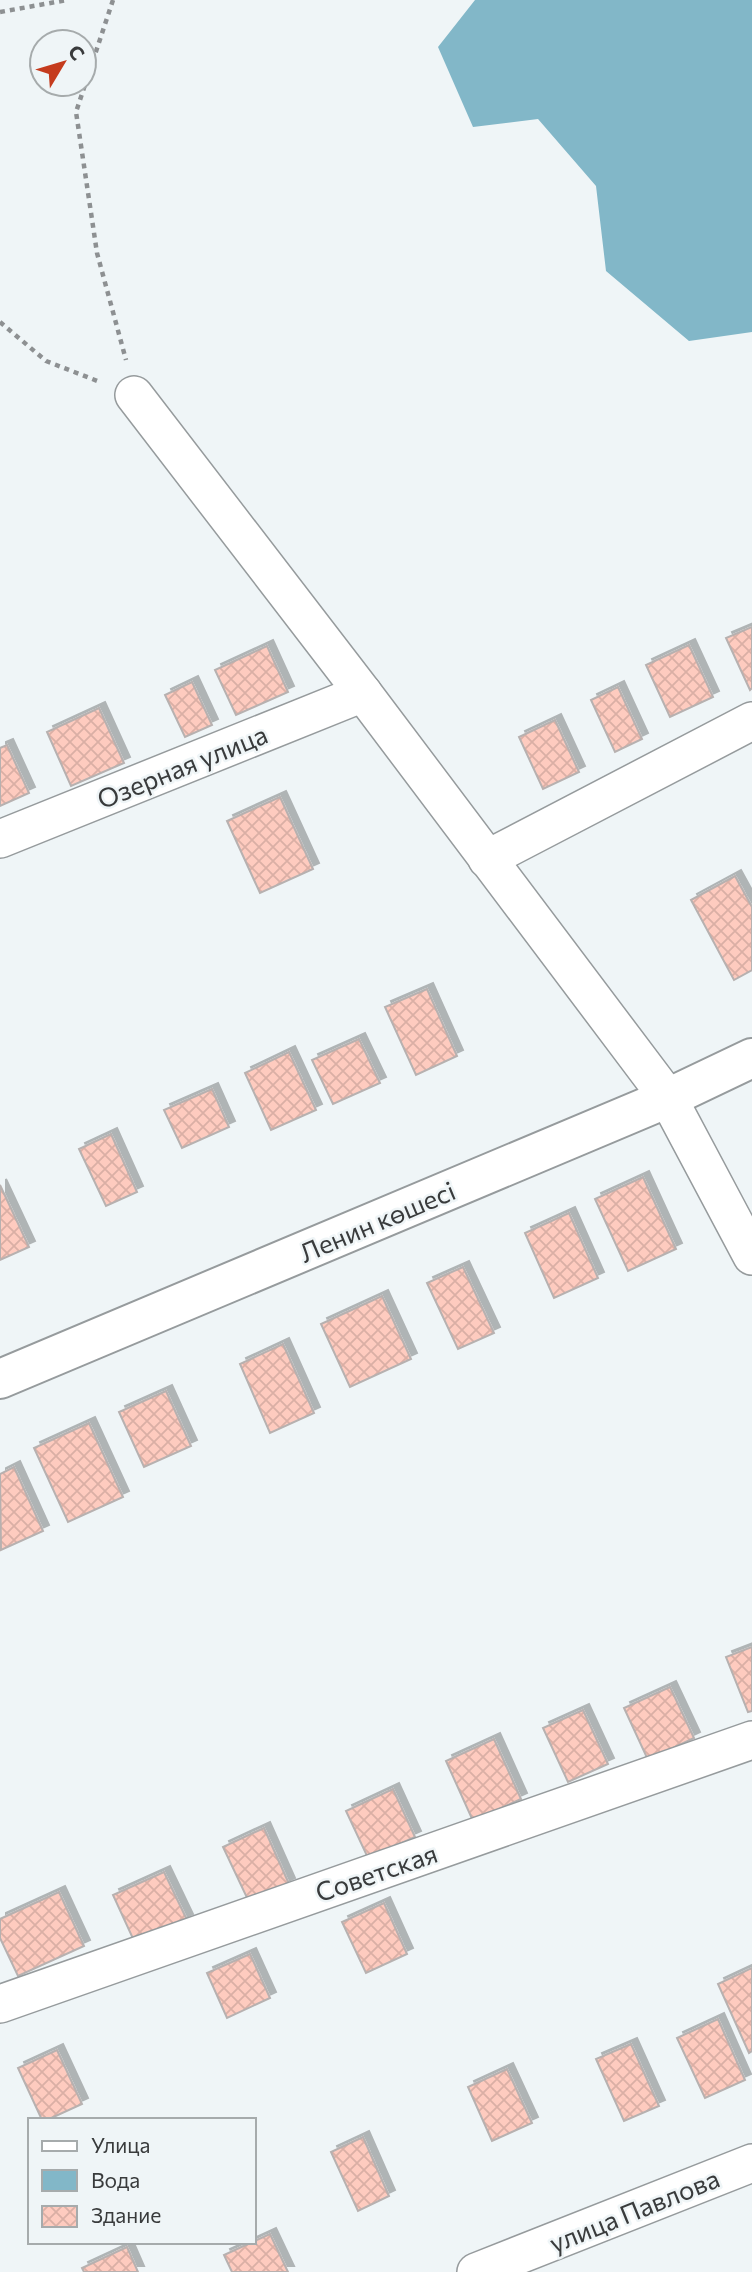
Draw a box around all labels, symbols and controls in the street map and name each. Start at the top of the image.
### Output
north arrow [28,28,98,98]
text: С [64,40,90,64]
street label: Озерная улица [92,718,272,814]
street label: Ленин көшесі [294,1174,460,1268]
street label: Советская [311,1837,441,1907]
legend [28,2118,256,2244]
text: Улица [91,2132,150,2157]
street label: улица Павлова [544,2162,724,2258]
text: Вода [91,2167,140,2192]
text: Здание [91,2202,161,2227]

